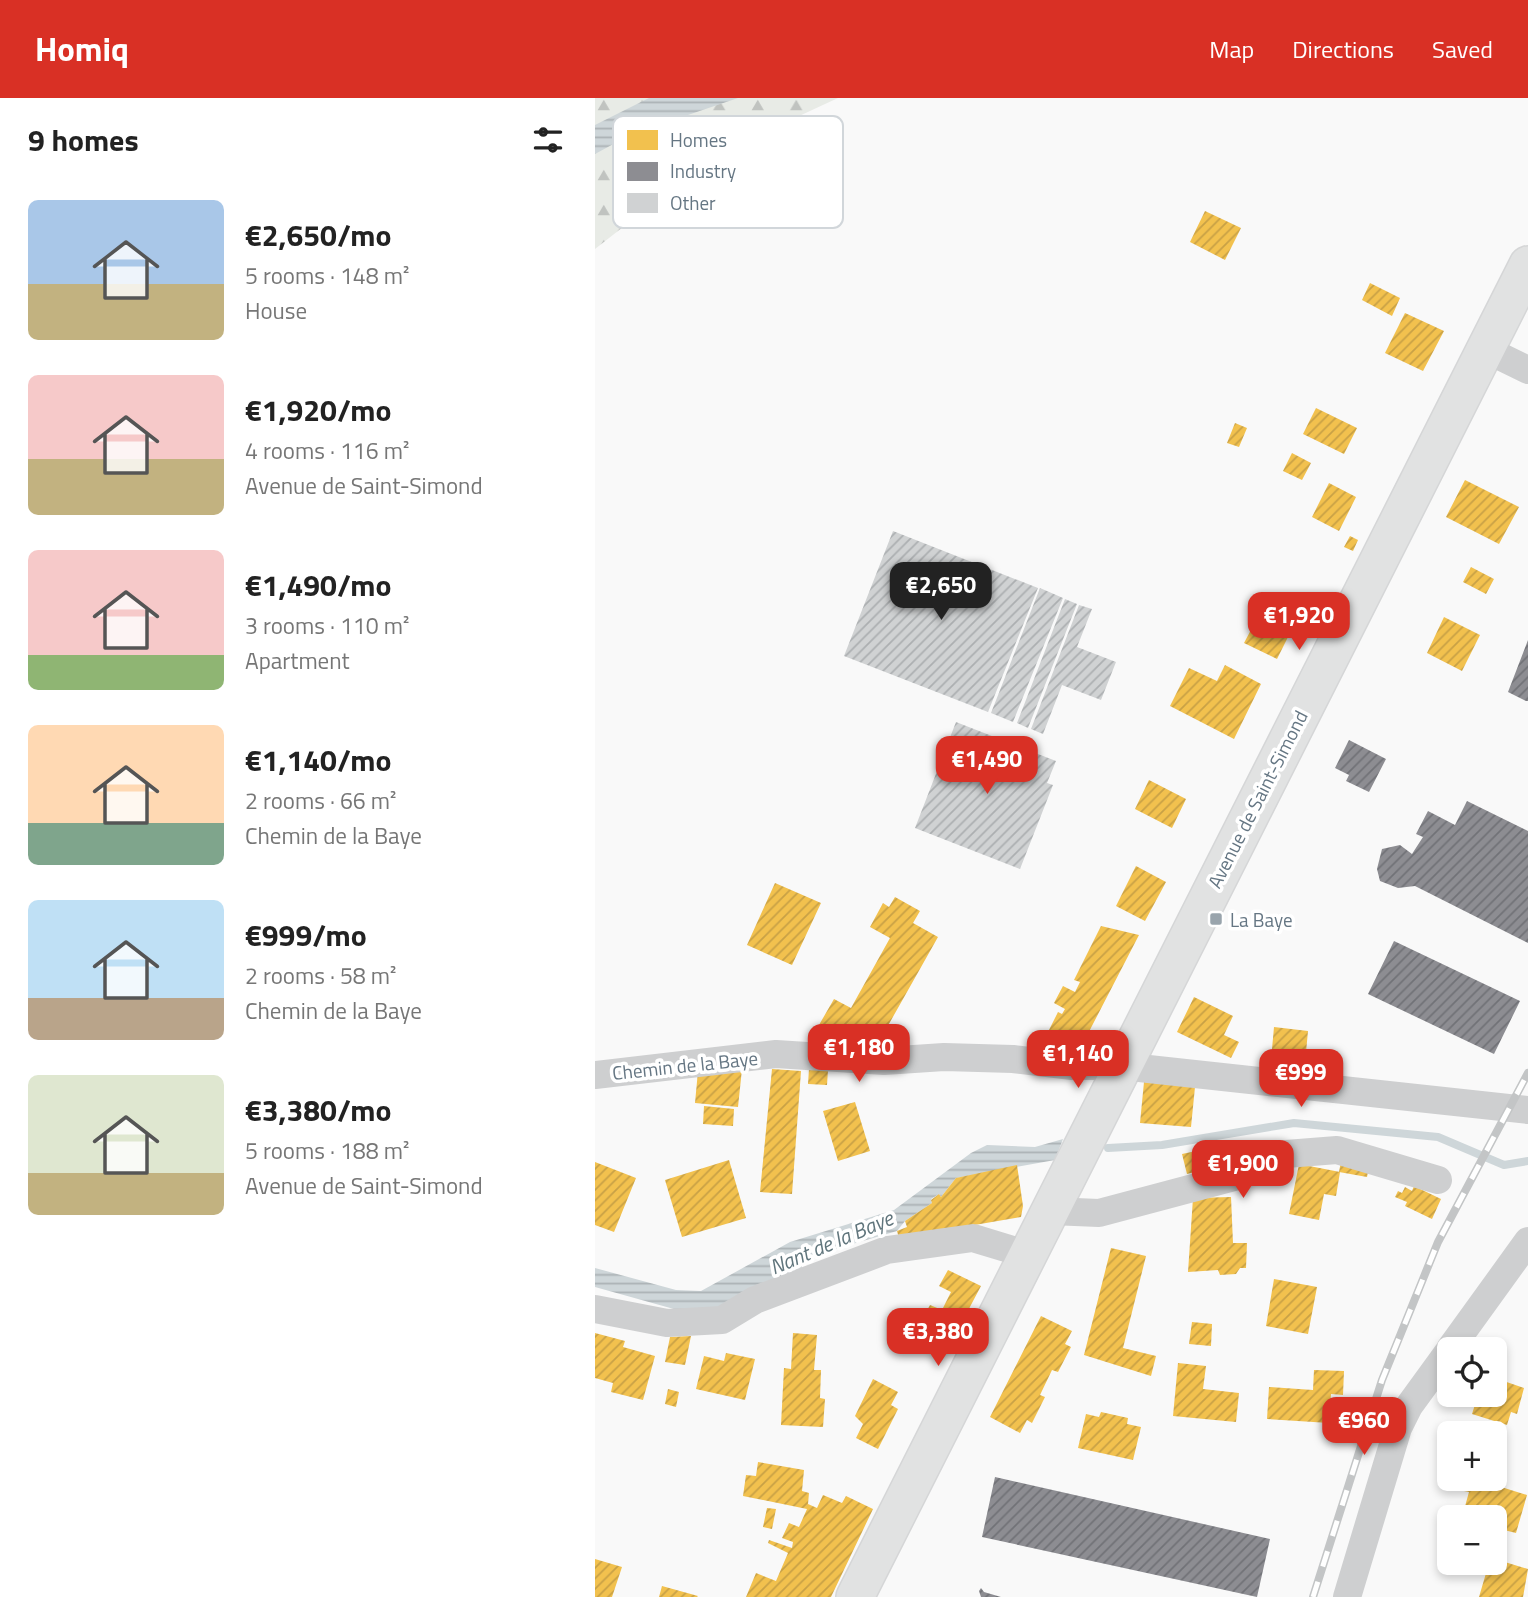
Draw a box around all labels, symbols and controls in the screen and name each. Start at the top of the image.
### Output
text: Homiq [35,24,129,74]
text: Map [1209,31,1254,67]
text: Directions [1292,31,1394,67]
text: Saved [1432,31,1493,67]
legend [613,116,843,228]
text: 9 homes [28,117,139,163]
icon: filters [529,121,567,159]
text: Homes [670,125,727,154]
text: Industry [670,156,736,185]
text: Other [670,188,716,217]
text: €2,650/mo [245,212,391,258]
icon: home [84,228,168,312]
text: 5 rooms · 148 m² [245,258,409,293]
text: House [245,293,307,328]
text: €1,920/mo [245,387,391,433]
icon: home [84,403,168,487]
text: 4 rooms · 116 m² [245,433,409,468]
text: Avenue de Saint-Simond [245,468,483,503]
text: €1,490/mo [245,562,391,608]
pin: €2,650 [884,562,998,622]
text: €2,650 [906,567,976,602]
icon: home [84,578,168,662]
pin: €1,920 [1242,592,1356,652]
text: €1,920 [1264,597,1334,632]
text: 3 rooms · 110 m² [245,608,409,643]
text: Apartment [245,643,350,678]
street label: Avenue de Saint-Simond [1200,705,1314,893]
pin: €1,490 [930,736,1044,796]
text: €1,140/mo [245,737,391,783]
text: €1,490 [952,741,1022,776]
icon: home [84,753,168,837]
text: 2 rooms · 66 m² [245,783,396,818]
text: Chemin de la Baye [245,818,422,853]
place label: La Baye [1230,905,1293,934]
marker: La Baye [1208,911,1224,927]
text: €999/mo [245,912,367,958]
icon: home [84,928,168,1012]
text: 2 rooms · 58 m² [245,958,396,993]
text: Chemin de la Baye [245,993,422,1028]
pin: €1,180 [802,1024,916,1084]
text: €1,180 [824,1029,894,1064]
pin: €1,140 [1021,1030,1135,1090]
text: €1,140 [1043,1035,1113,1070]
street label: Chemin de la Baye [611,1043,759,1087]
pin: €999 [1260,1049,1342,1109]
text: €999 [1275,1054,1327,1089]
text: €3,380/mo [245,1087,391,1133]
icon: home [84,1103,168,1187]
text: 5 rooms · 188 m² [245,1133,409,1168]
pin: €1,900 [1186,1140,1300,1200]
text: €1,900 [1208,1145,1278,1180]
text: Avenue de Saint-Simond [245,1168,483,1203]
water label: Nant de la Baye [764,1201,899,1282]
pin: €3,380 [881,1308,995,1368]
text: €3,380 [903,1313,973,1348]
map controls [1437,1337,1507,1575]
button: locate [1437,1337,1507,1407]
pin: €960 [1323,1398,1405,1457]
text: €960 [1338,1402,1390,1437]
button: + [1437,1421,1507,1491]
button: − [1437,1505,1507,1575]

